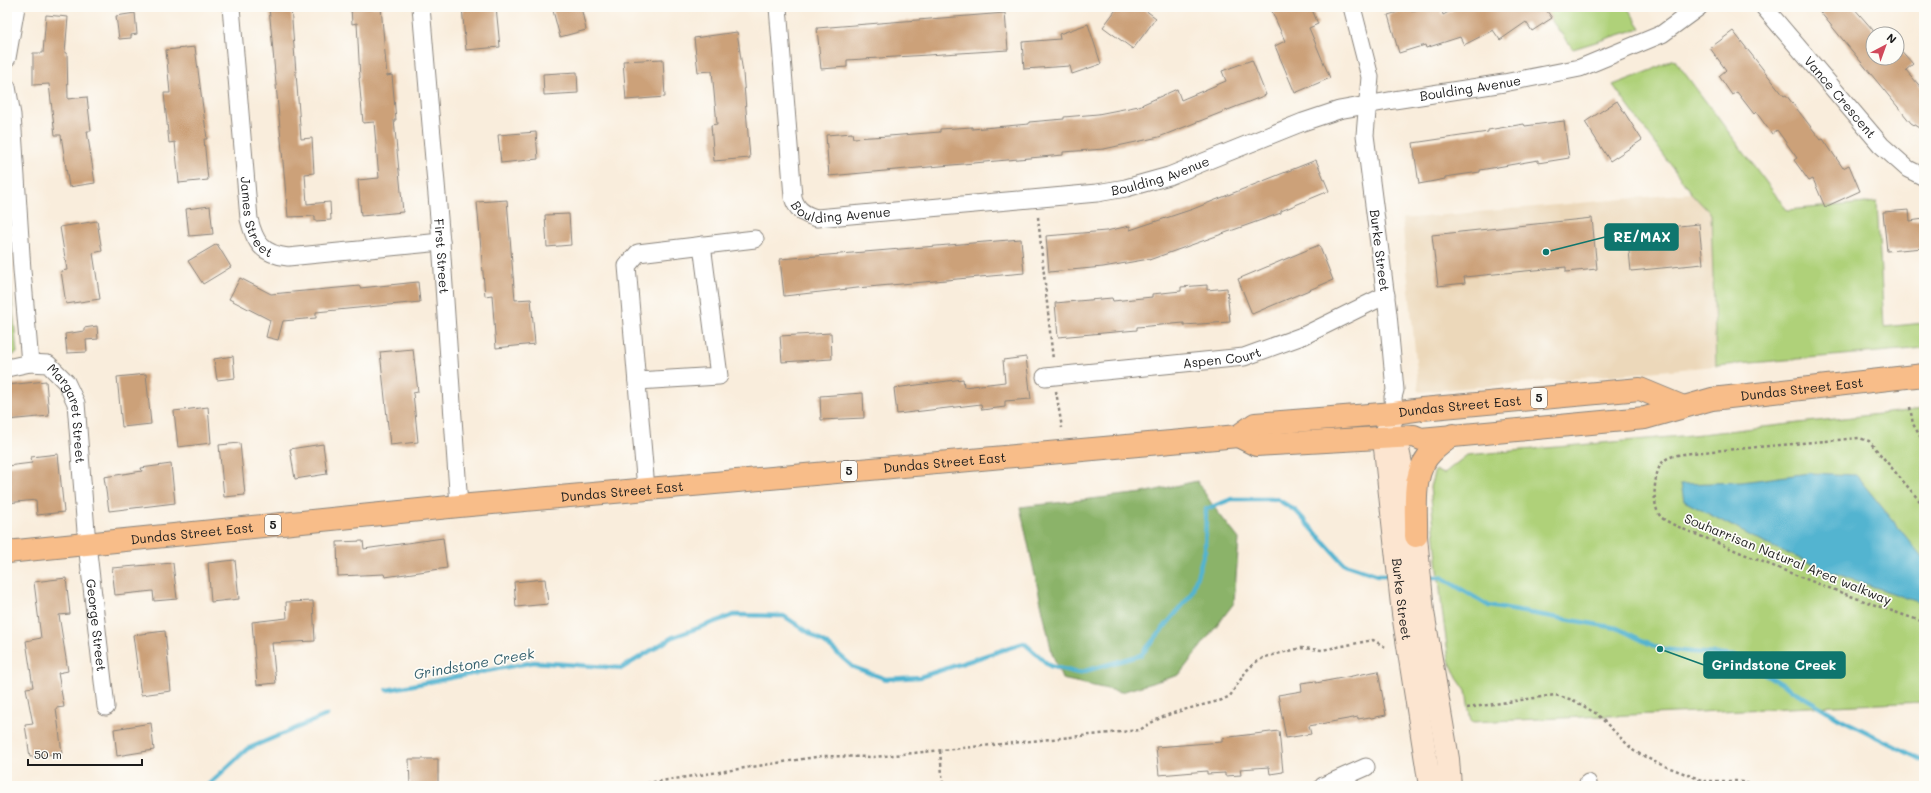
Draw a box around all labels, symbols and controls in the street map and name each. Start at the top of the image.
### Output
north arrow [1865,26,1905,66]
text: N [1884,30,1900,46]
street label: Vance Crescent [1801,52,1880,141]
street label: Boulding Avenue [1418,71,1522,104]
street label: Boulding Avenue [1110,152,1212,198]
street label: James Street [237,176,276,261]
street label: Boulding Avenue [788,197,891,226]
street label: Burke Street [1367,209,1394,293]
street label: First Street [431,218,454,295]
callout: RE/MAX [1605,224,1678,250]
text: RE/MAX [1613,227,1671,246]
street label: Aspen Court [1182,342,1264,371]
street label: Margaret Street [44,359,90,464]
street label: Dundas Street East [1739,373,1864,404]
road number: 5 [1531,388,1547,408]
street label: Dundas Street East [1397,391,1522,420]
street label: Dundas Street East [882,448,1007,476]
road number: 5 [841,461,857,481]
street label: Dundas Street East [560,477,684,505]
street label: Souharrisan Natural Area walkway [1682,509,1895,608]
road number: 5 [265,515,281,535]
street label: Dundas Street East [130,518,254,547]
street label: Burke Street [1389,557,1416,641]
street label: George Street [83,578,111,673]
water label: Grindstone Creek [412,643,536,683]
callout: Grindstone Creek [1704,652,1845,678]
text: Grindstone Creek [1712,655,1836,674]
scale bar [28,741,142,767]
text: 50 m [34,746,62,762]

